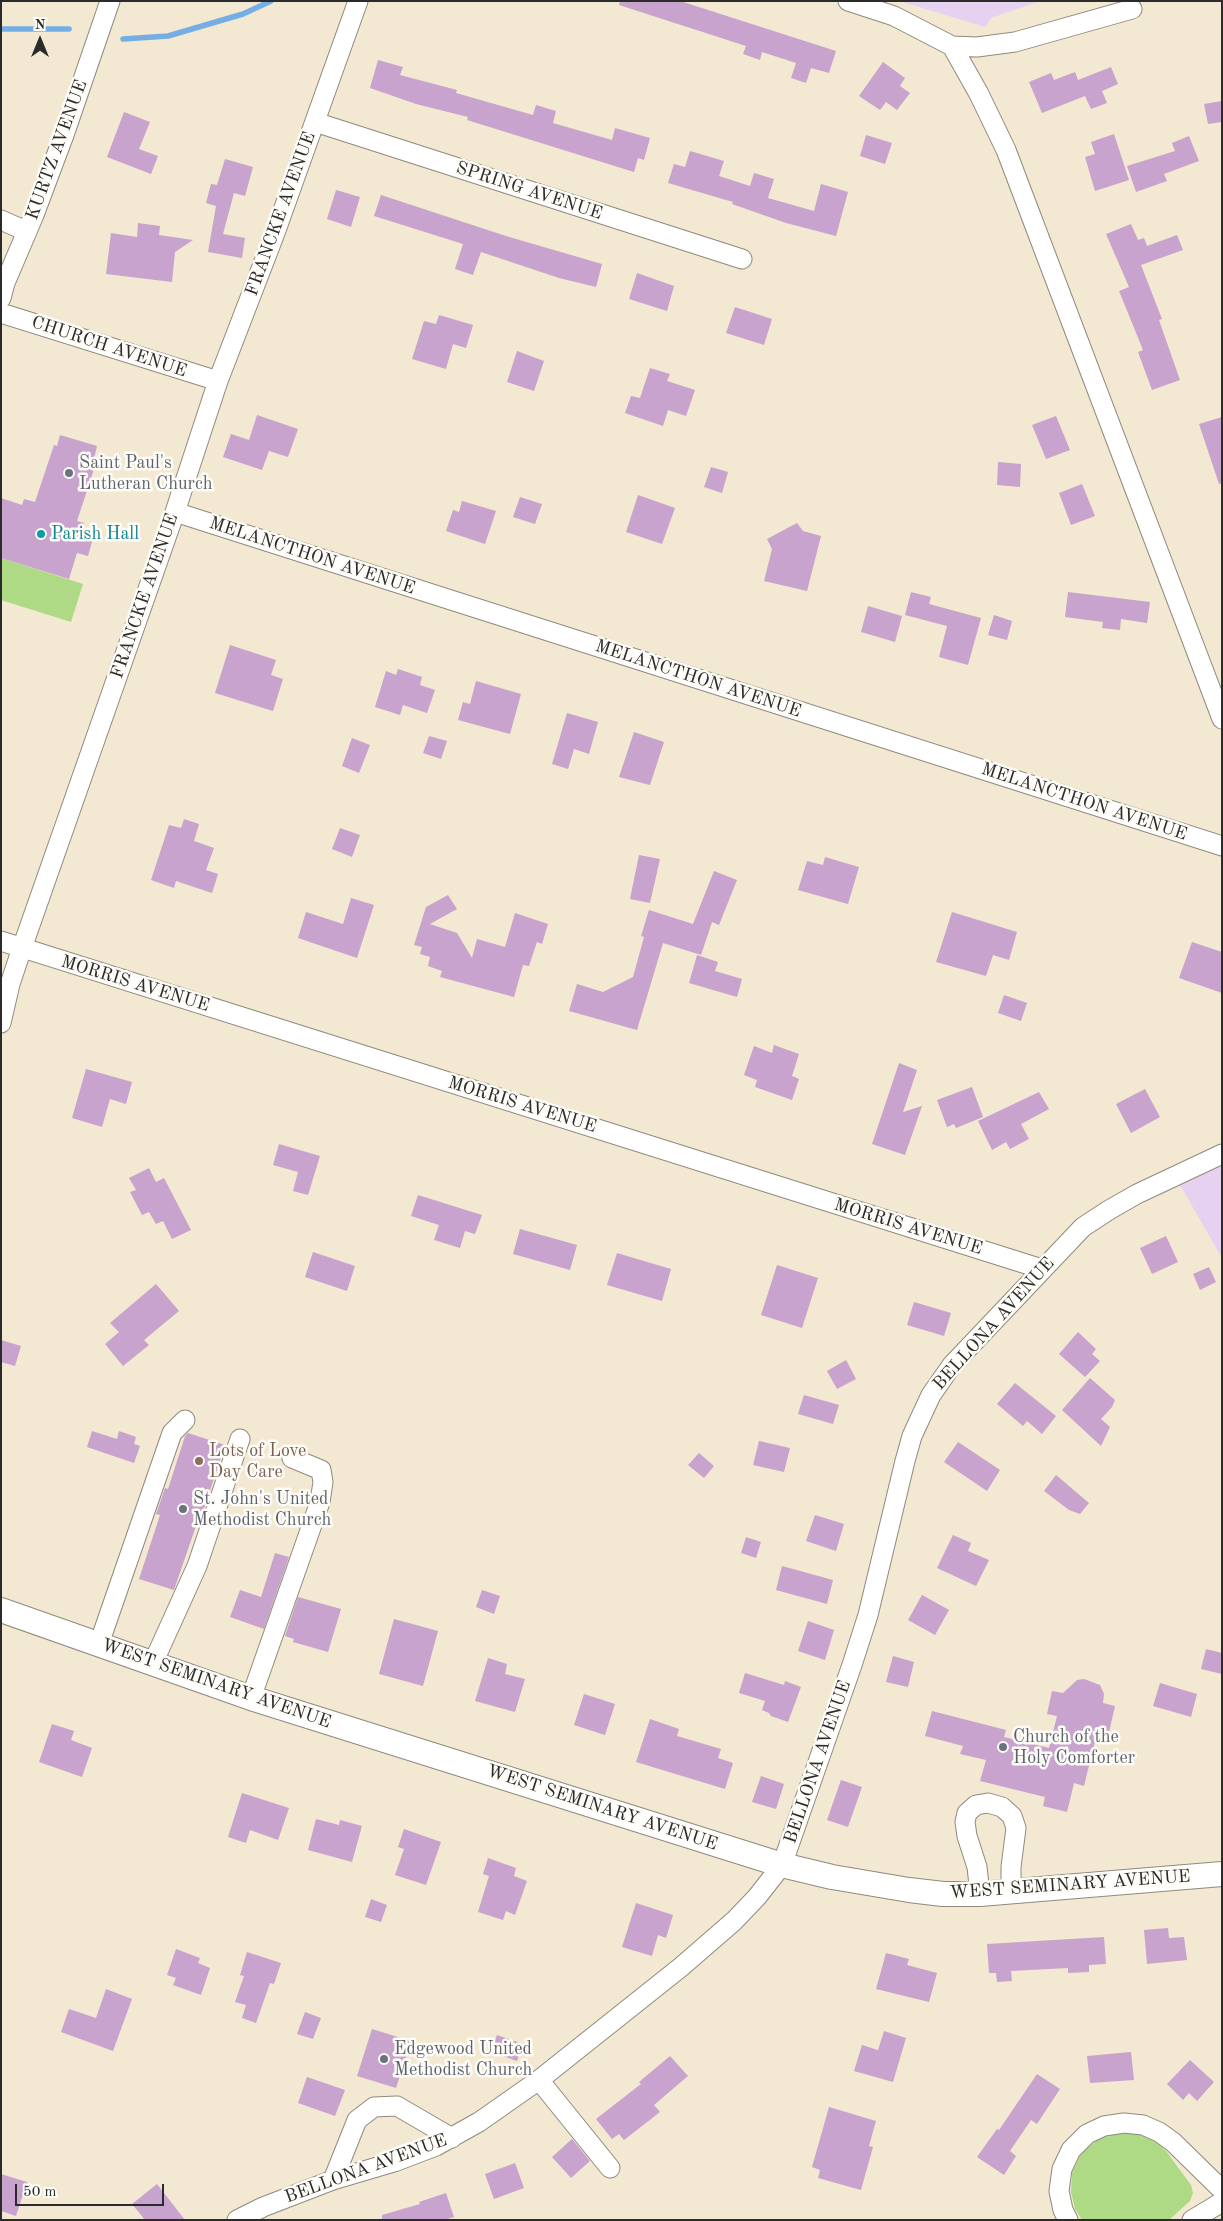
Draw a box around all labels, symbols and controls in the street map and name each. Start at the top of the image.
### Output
north arrow [15,15,65,65]
text: N [35,18,45,32]
street label: KURTZ AVENUE [22,77,92,223]
street label: FRANCKE AVENUE [241,129,321,299]
street label: SPRING AVENUE [453,157,605,225]
street label: CHURCH AVENUE [29,312,189,382]
place label: Saint Paul's Lutheran Church [79,452,213,494]
marker: Saint Paul's Lutheran Church [63,467,75,479]
street label: FRANCKE AVENUE [107,511,183,681]
street label: MELANCTHON AVENUE [206,512,418,600]
place label: Parish Hall [51,523,139,545]
marker: Parish Hall [35,528,47,540]
street label: MELANCTHON AVENUE [592,635,804,723]
street label: MELANCTHON AVENUE [978,758,1190,846]
street label: MORRIS AVENUE [58,951,212,1017]
street label: MORRIS AVENUE [445,1072,599,1138]
street label: MORRIS AVENUE [831,1194,985,1260]
street label: BELLONA AVENUE [929,1253,1059,1395]
place label: Lots of Love Day Care [209,1440,306,1482]
marker: Lots of Love Day Care [193,1455,205,1467]
place label: St. John's United Methodist Church [193,1488,331,1530]
marker: St. John's United Methodist Church [177,1503,189,1515]
street label: WEST SEMINARY AVENUE [98,1635,334,1733]
street label: BELLONA AVENUE [780,1678,856,1846]
place label: Church of the Holy Comforter [1013,1726,1135,1768]
marker: Church of the Holy Comforter [997,1741,1009,1753]
street label: WEST SEMINARY AVENUE [484,1760,720,1856]
street label: WEST SEMINARY AVENUE [949,1866,1191,1904]
place label: Edgewood United Methodist Church [394,2038,532,2080]
marker: Edgewood United Methodist Church [378,2053,390,2065]
street label: BELLONA AVENUE [282,2130,450,2208]
scale bar [18,2174,166,2206]
text: 50 m [23,2185,57,2200]

